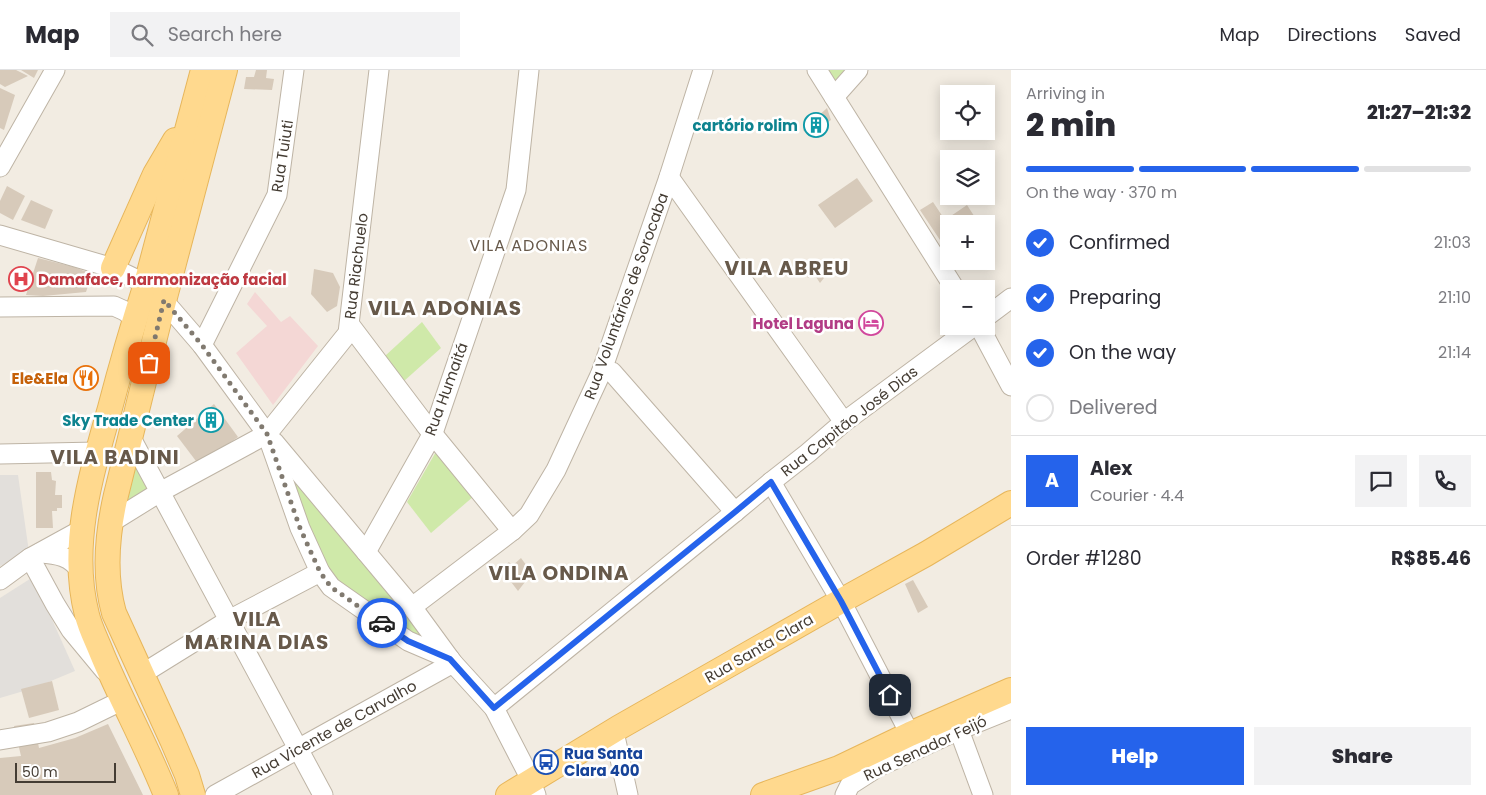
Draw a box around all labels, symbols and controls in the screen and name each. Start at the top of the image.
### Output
search box [110,12,460,57]
text: Map [25,18,80,51]
icon: search [128,21,156,49]
text: Search here [168,21,282,48]
text: Map [1220,22,1259,47]
text: Directions [1287,22,1377,47]
text: Saved [1405,22,1461,47]
text: Arriving in [1026,82,1105,105]
map controls [940,85,995,335]
button: locate [940,85,995,140]
text: 21:27–21:32 [1367,99,1471,126]
text: 2 min [1026,102,1116,147]
building icon: cartório rolim [803,112,829,138]
place label: cartório rolim [692,115,798,136]
street label: Rua Tuiuti [266,118,298,194]
button: layers [940,150,995,205]
text: On the way · 370 m [1026,181,1177,204]
street label: Rua Voluntários de Sorocaba [579,190,673,402]
street label: Rua Riachuelo [339,212,373,320]
button: + [940,215,995,270]
icon: check [1026,229,1054,257]
text: Confirmed [1069,229,1170,256]
text: 21:03 [1434,231,1471,254]
district label: VILA ADONIAS [470,234,588,257]
district label: VILA ABREU [725,254,849,282]
hospital icon: Damaface, harmonização facial [8,266,34,292]
place label: Damaface, harmonização facial [38,269,287,290]
button: − [940,280,995,335]
icon: check [1026,284,1054,312]
text: Preparing [1069,284,1161,311]
text: 21:10 [1438,286,1471,309]
district label: VILA ADONIAS [368,294,522,322]
hotel icon: Hotel Laguna [858,310,884,336]
place label: Hotel Laguna [753,313,854,334]
street label: Rua Humaitá [419,339,473,439]
icon: check [1026,339,1054,367]
text: On the way [1069,339,1176,366]
text: 21:14 [1438,341,1471,364]
pin [128,342,170,384]
icon: bag [135,349,163,377]
street label: Rua Capitão José Dias [776,361,922,481]
restaurant icon: Ele&Ela [73,365,99,391]
place label: Ele&Ela [12,368,68,389]
text: Delivered [1069,394,1158,421]
building icon: Sky Trade Center [198,407,224,433]
place label: Sky Trade Center [62,410,195,431]
district label: VILA BADINI [50,443,180,471]
text: Alex [1090,455,1132,482]
button: chat [1355,455,1407,507]
button: phone [1419,455,1471,507]
text: A [1045,467,1059,494]
text: Courier · 4.4 [1090,484,1184,507]
text: Order #1280 [1026,545,1142,572]
text: R$85.46 [1391,545,1471,572]
district label: VILA ONDINA [489,559,630,587]
courier [357,598,407,648]
district label: VILA MARINA DIAS [185,605,329,656]
street label: Rua Santa Clara [701,608,817,688]
icon: car [368,609,396,637]
pin [869,674,911,716]
street label: Rua Vicente de Carvalho [248,675,420,783]
icon: home [876,681,904,709]
street label: Rua Senador Feijó [860,710,990,786]
button: Help [1026,727,1244,785]
button: Share [1254,727,1471,785]
place label: Rua Santa Clara 400 [564,743,643,781]
bus stop icon: Rua Santa Clara 400 [533,749,559,775]
scale bar [15,760,116,783]
text: 50 m [22,762,58,782]

